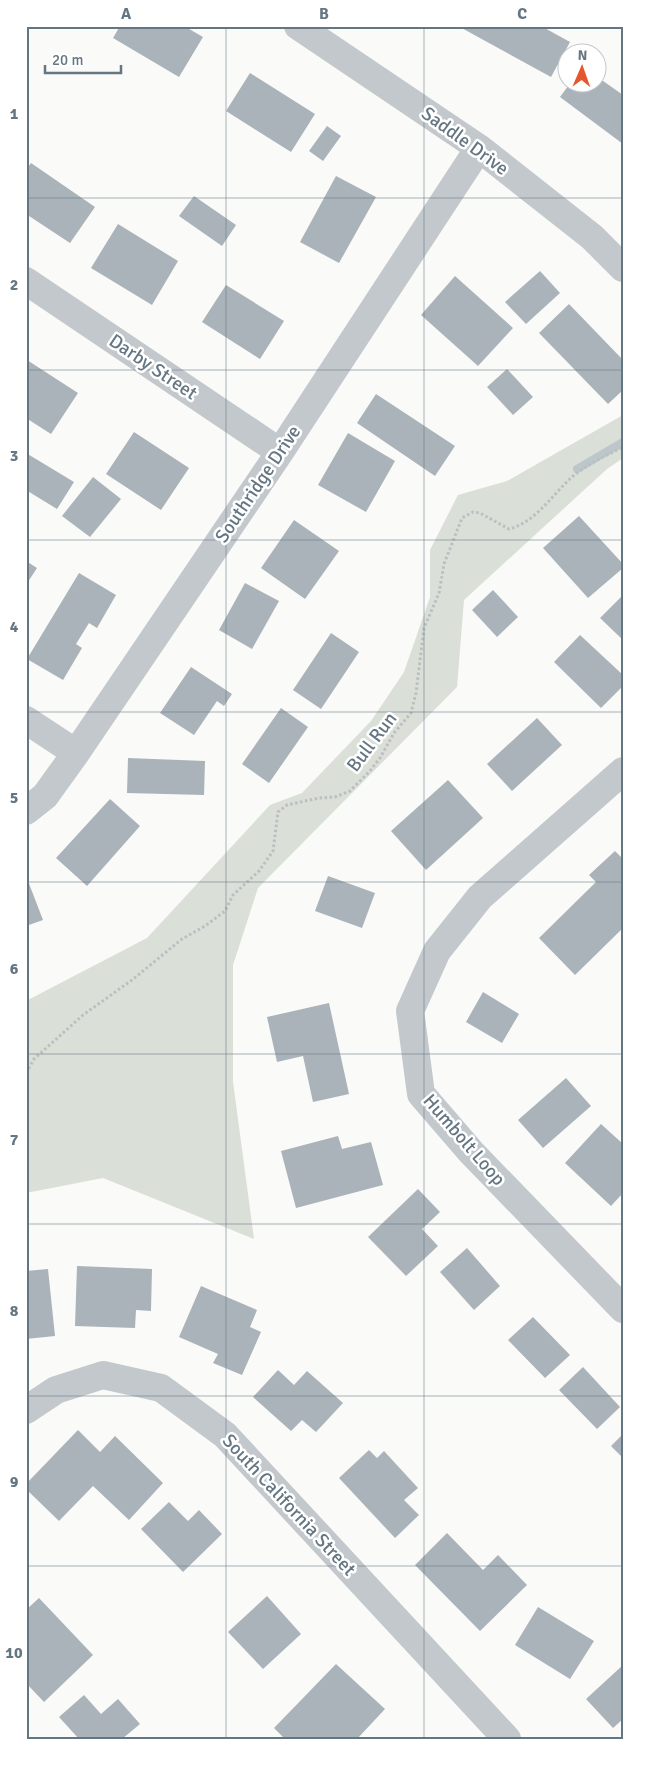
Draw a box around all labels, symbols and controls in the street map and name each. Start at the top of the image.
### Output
text: A [121,4,132,24]
text: B [319,4,329,24]
text: C [517,4,527,24]
scale bar [45,42,121,74]
north arrow [556,42,606,92]
text: N [577,47,588,64]
text: 20 m [52,51,83,69]
street label: Saddle Drive [417,101,513,181]
text: 1 [10,104,19,124]
text: 2 [10,275,18,295]
street label: Darby Street [104,329,202,405]
street label: Southridge Drive [210,421,306,547]
text: 3 [10,446,18,466]
text: 4 [10,617,19,637]
street label: Bull Run [342,707,402,777]
text: 5 [10,788,18,808]
text: 6 [10,959,19,979]
street label: Humbolt Loop [418,1089,510,1191]
text: 7 [10,1130,19,1150]
text: 8 [10,1301,19,1321]
street label: South California Street [217,1429,361,1581]
text: 9 [10,1472,19,1492]
text: 10 [5,1643,23,1663]

